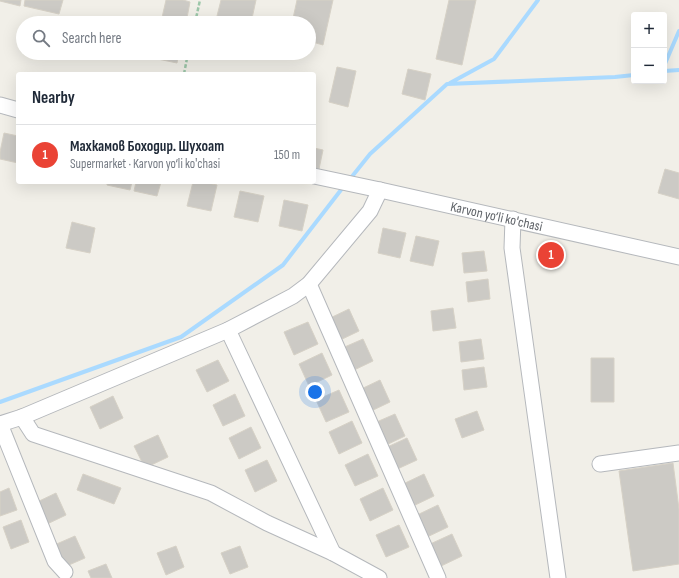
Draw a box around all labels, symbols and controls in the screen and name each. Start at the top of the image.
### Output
map controls [631,12,667,84]
button: + [631,12,667,48]
search box [16,16,316,60]
icon: search [30,27,52,49]
text: Search here [62,29,122,48]
button: − [631,48,667,84]
text: Nearby [32,88,75,108]
text: Махкамов Боходир. Шухоат [70,137,224,156]
text: 1 [42,147,48,163]
text: 150 m [274,147,300,163]
text: Supermarket · Karvon yo‘li ko'chasi [70,156,220,172]
street label: Karvon yo‘li ko'chasi [449,198,544,235]
pin: 1 [538,240,564,270]
your location [305,382,325,402]

